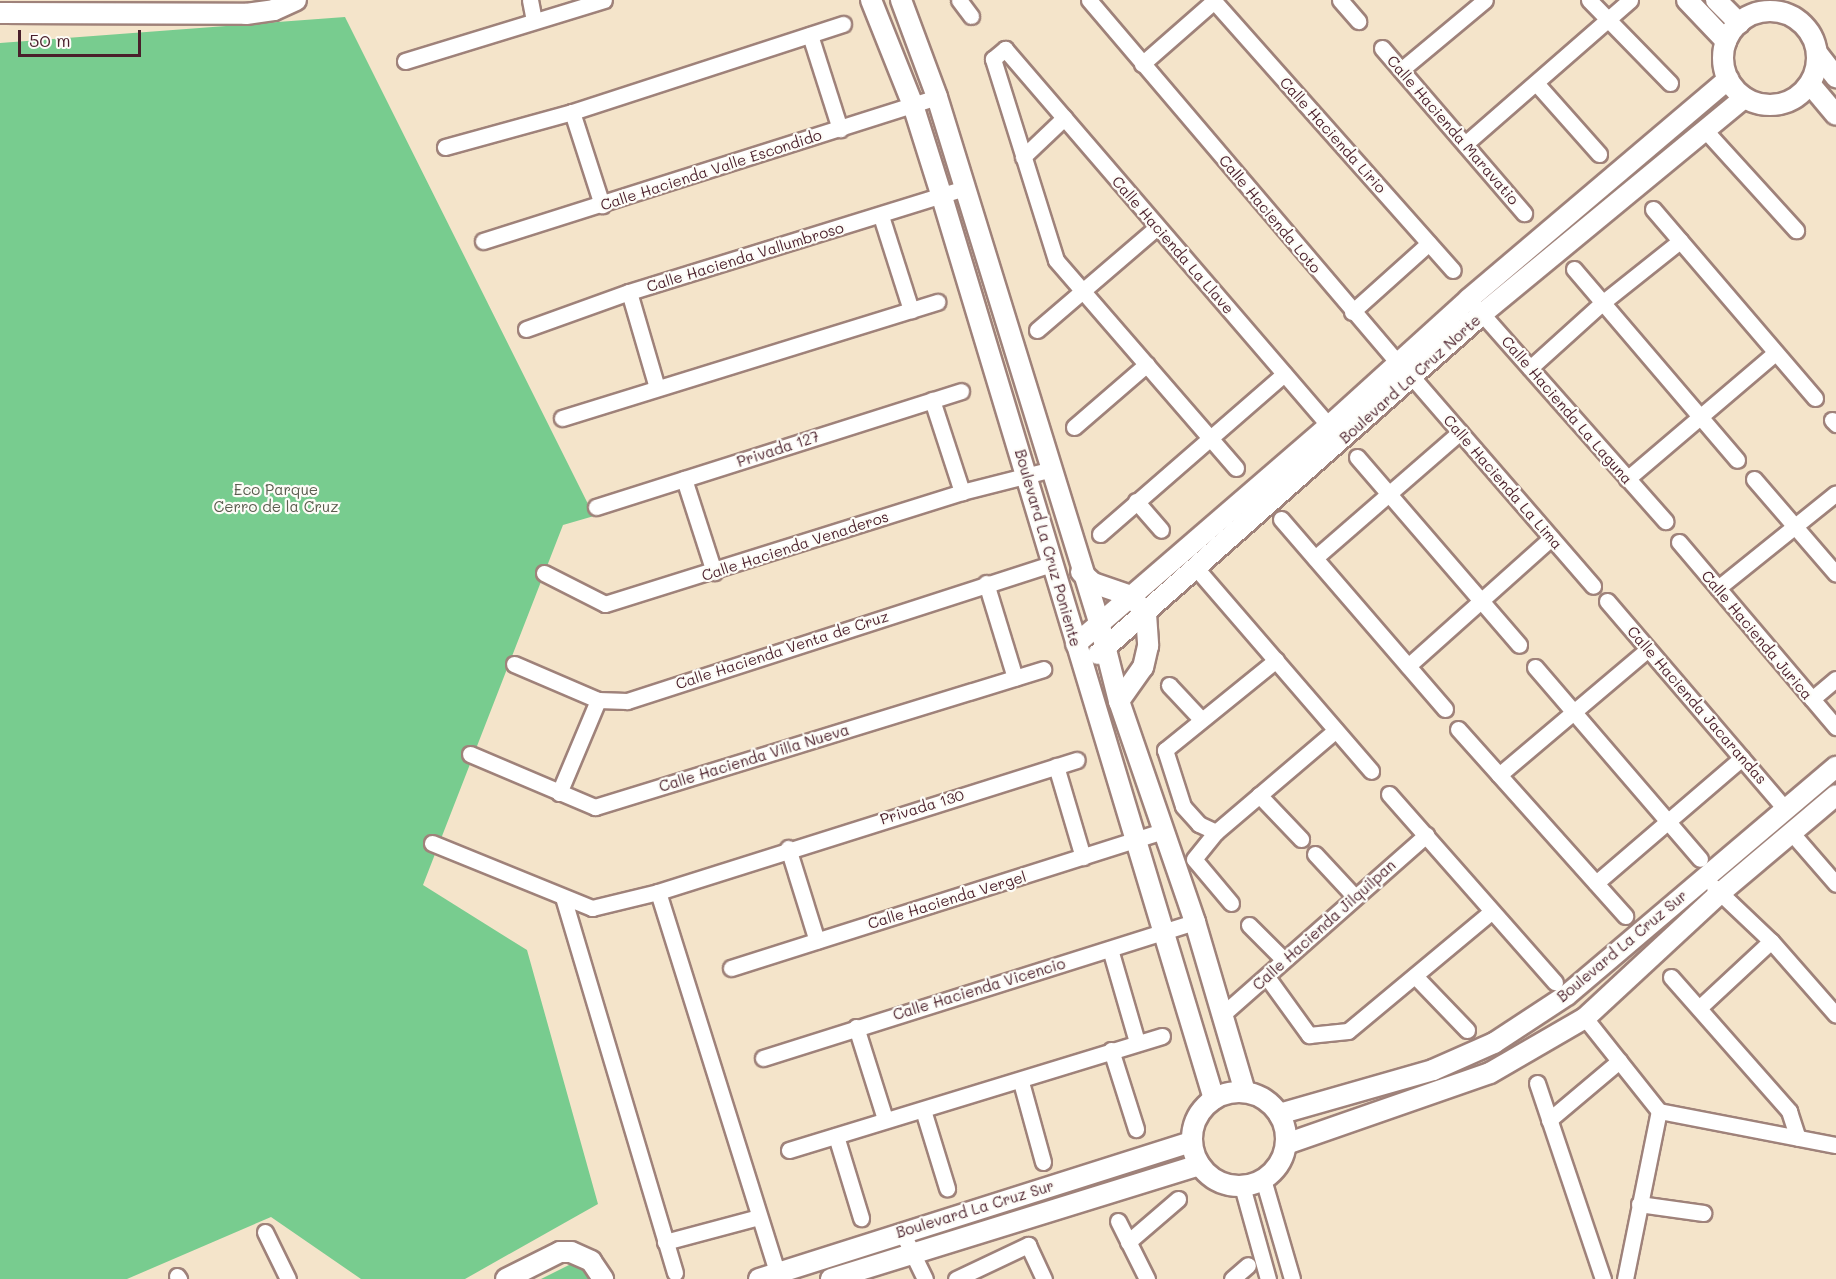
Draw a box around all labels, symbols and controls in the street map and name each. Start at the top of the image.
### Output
scale bar [21,18,144,56]
text: 50 m [29,28,71,52]
street label: Calle Hacienda Maravatio [1383,52,1523,208]
street label: Calle Hacienda Lirio [1276,73,1390,197]
street label: Calle Hacienda Valle Escondido [598,126,824,214]
street label: Calle Hacienda Loto [1215,151,1325,277]
street label: Calle Hacienda La Llave [1108,172,1238,318]
street label: Calle Hacienda Vallumbroso [644,218,846,296]
street label: Boulevard La Cruz Norte [1336,311,1484,447]
street label: Calle Hacienda La Laguna [1498,332,1636,488]
street label: Calle Hacienda La Lima [1440,411,1566,553]
street label: Privada 127 [735,427,821,471]
street label: Boulevard La Cruz Poniente [1011,447,1085,649]
park label: Eco Parque Cerro de la Cruz [213,480,339,515]
street label: Calle Hacienda Venaderos [699,507,891,585]
street label: Calle Hacienda Jurica [1698,567,1816,703]
street label: Calle Hacienda Venta de Cruz [673,607,891,693]
street label: Calle Hacienda Jacarandas [1623,622,1771,788]
street label: Calle Hacienda Villa Nueva [657,720,851,796]
street label: Privada 130 [878,786,966,828]
street label: Calle Hacienda Jilquilpan [1249,856,1399,994]
street label: Calle Hacienda Vergel [866,867,1028,933]
street label: Boulevard La Cruz Sur [1553,886,1691,1006]
street label: Calle Hacienda Vicencio [891,954,1067,1024]
street label: Boulevard La Cruz Sur [894,1176,1056,1242]

